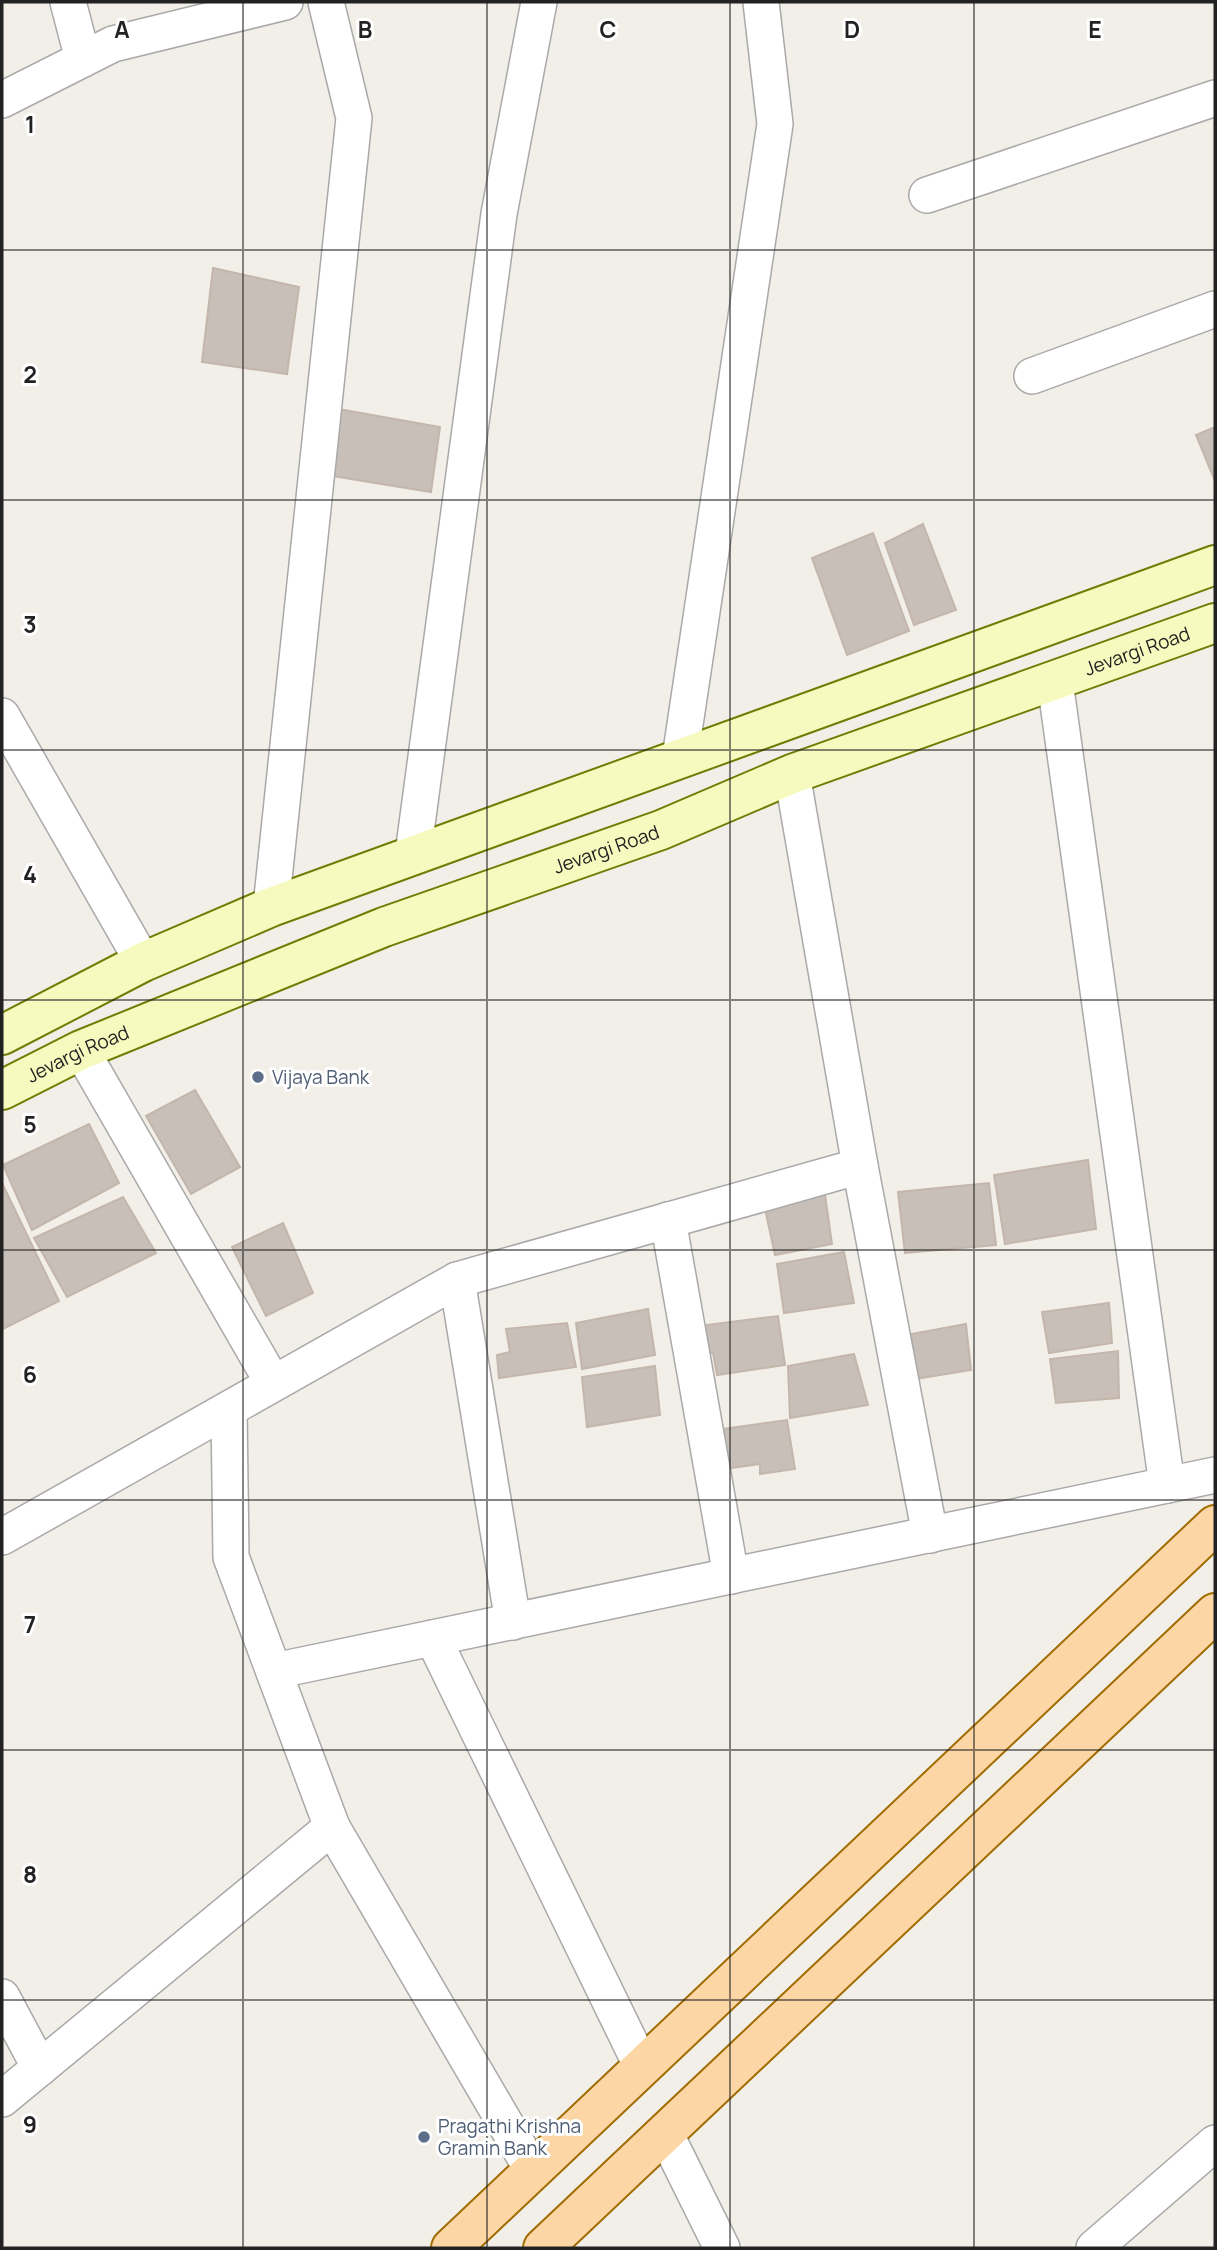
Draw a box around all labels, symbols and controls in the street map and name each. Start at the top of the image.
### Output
text: A [114,13,130,45]
text: B [358,13,372,45]
text: C [600,13,617,45]
text: D [844,13,860,45]
text: E [1088,13,1102,45]
text: 1 [25,108,35,140]
text: 2 [23,358,37,390]
text: 3 [23,608,37,640]
street label: Jevargi Road [1081,620,1193,682]
street label: Jevargi Road [550,819,663,880]
text: 4 [23,858,37,890]
street label: Jevargi Road [22,1019,133,1089]
place label: Vijaya Bank [272,1064,370,1090]
marker: Vijaya Bank [250,1069,266,1085]
text: 5 [23,1108,37,1140]
text: 6 [23,1358,37,1390]
text: 7 [24,1608,36,1640]
text: 8 [23,1858,37,1890]
text: 9 [23,2108,37,2140]
place label: Pragathi Krishna Gramin Bank [438,2113,581,2161]
marker: Pragathi Krishna Gramin Bank [416,2129,432,2145]

